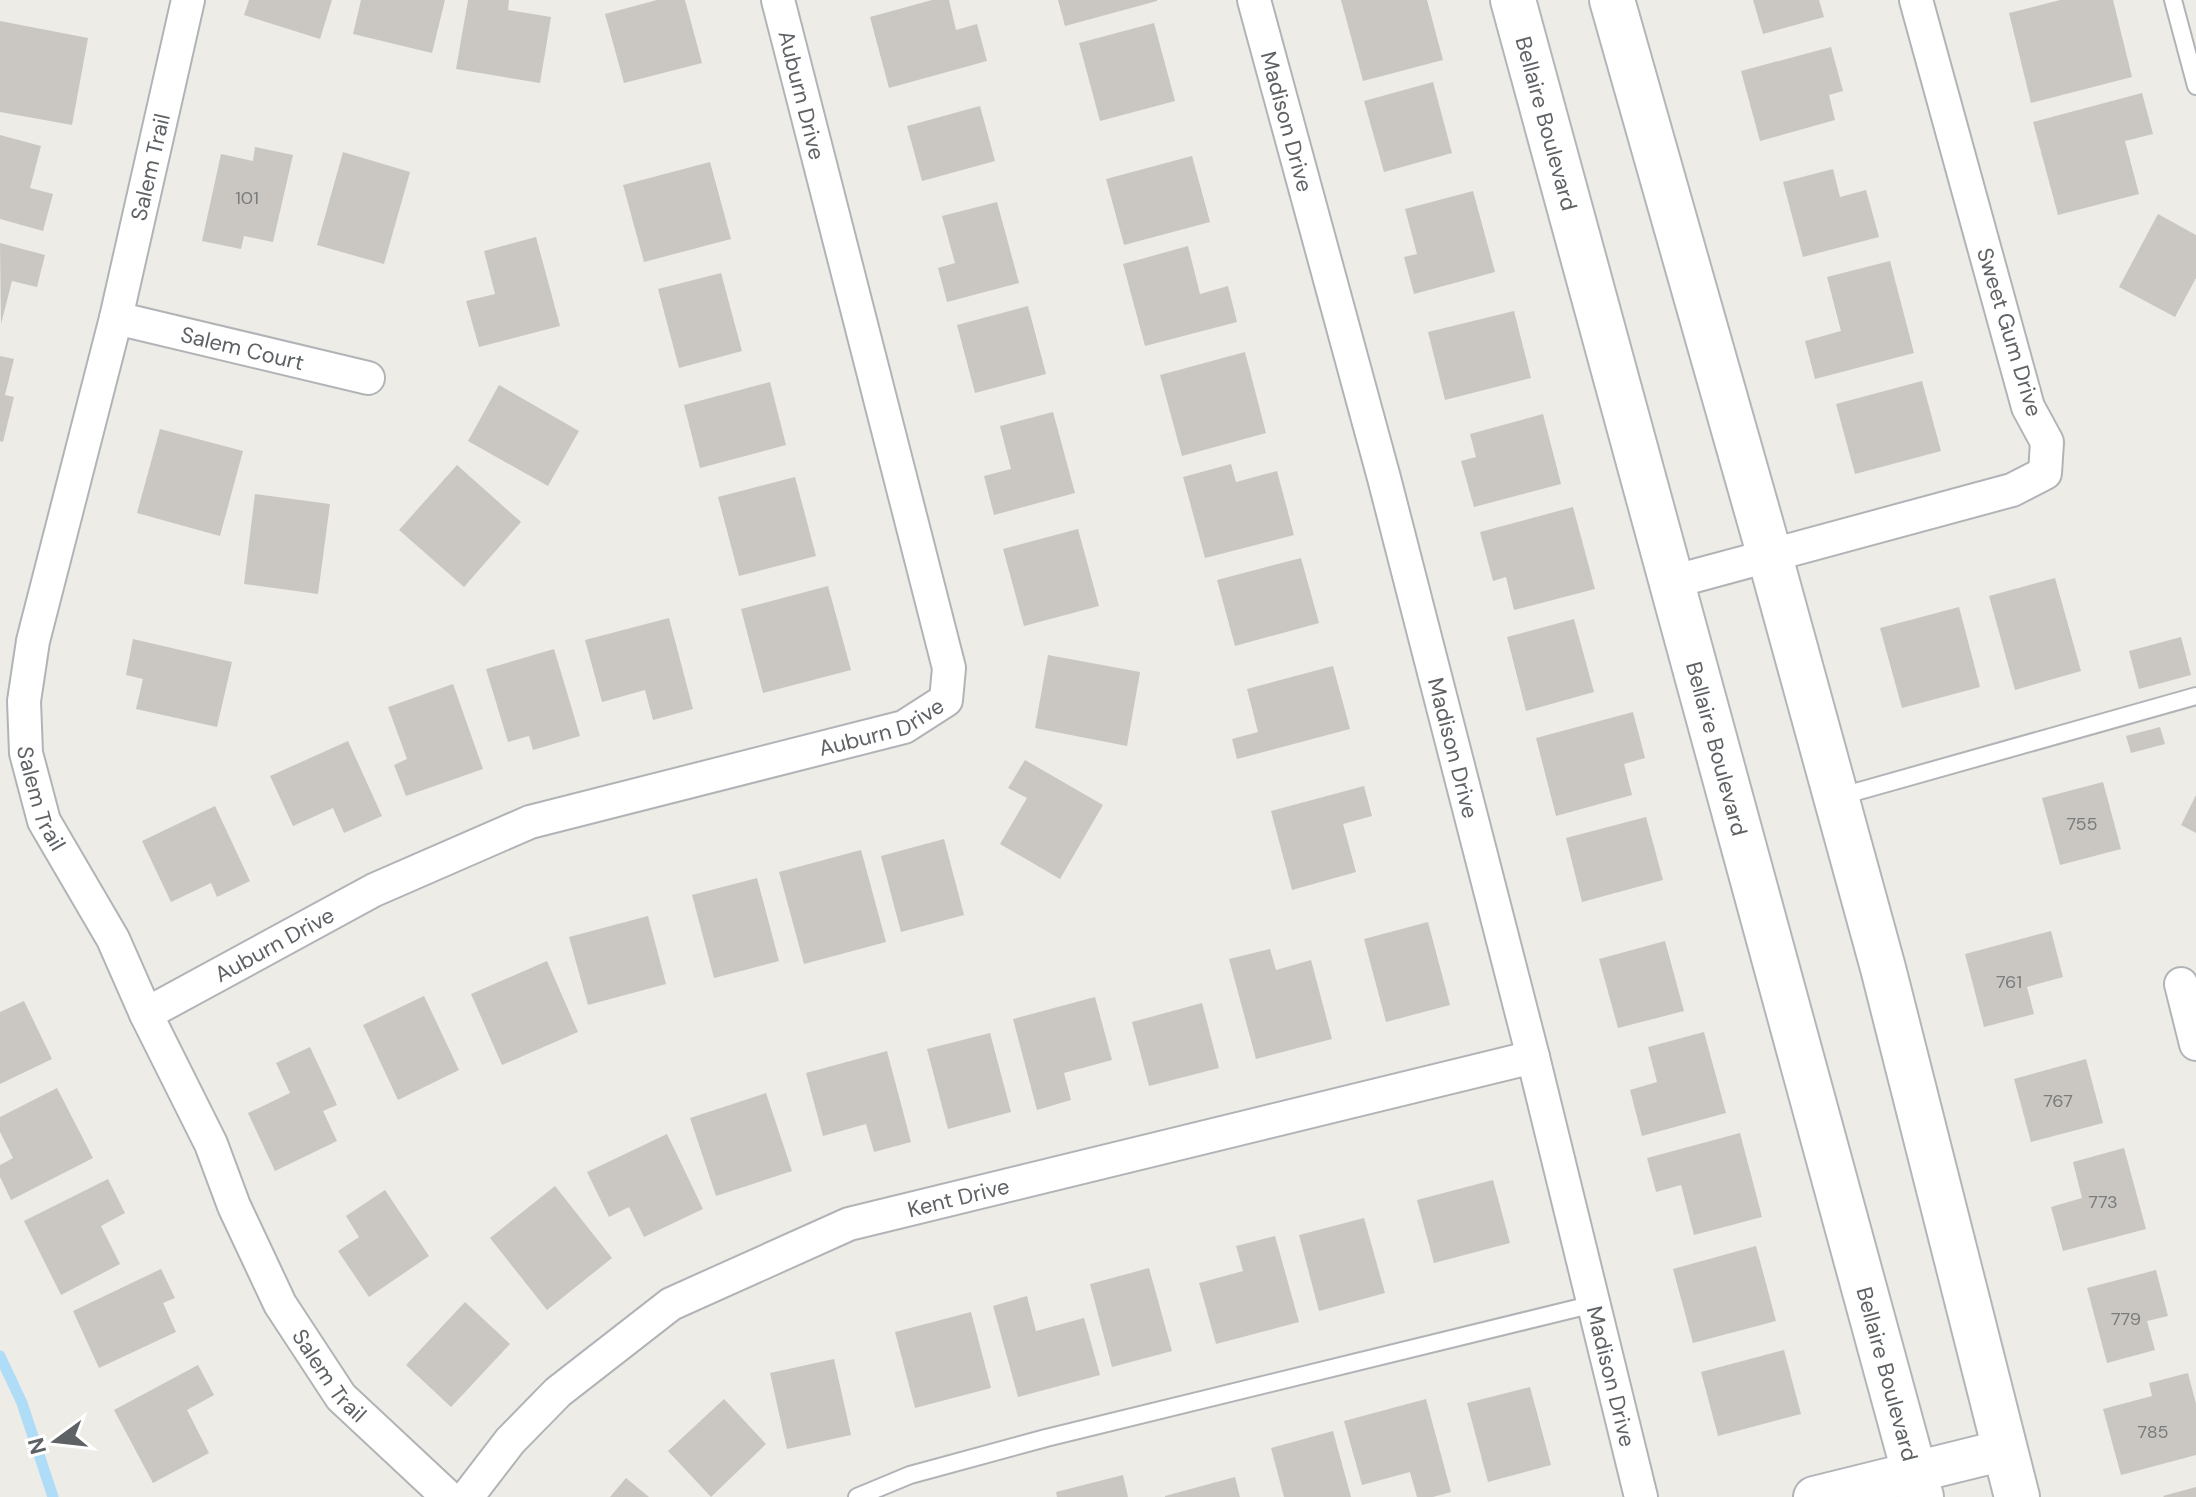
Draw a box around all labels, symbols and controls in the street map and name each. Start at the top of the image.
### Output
street label: Auburn Drive [771,28,832,163]
street label: Bellaire Boulevard [1509,33,1584,214]
street label: Madison Drive [1254,48,1320,195]
street label: Salem Trail [124,111,177,223]
house number: 101 [235,186,259,210]
street label: Sweet Gum Drive [1970,244,2049,420]
street label: Salem Court [178,320,307,377]
street label: Bellaire Boulevard [1679,658,1754,839]
street label: Madison Drive [1421,674,1485,821]
street label: Auburn Drive [816,691,950,763]
street label: Salem Trail [11,746,72,856]
house number: 755 [2066,812,2098,836]
street label: Auburn Drive [210,900,339,989]
house number: 761 [1996,970,2022,994]
house number: 767 [2043,1089,2073,1113]
street label: Kent Drive [904,1171,1012,1224]
house number: 773 [2088,1190,2118,1214]
street label: Bellaire Boulevard [1849,1284,1925,1464]
street label: Madison Drive [1580,1303,1642,1450]
house number: 779 [2111,1307,2141,1331]
street label: Salem Trail [285,1324,373,1429]
north arrow [16,1401,96,1481]
house number: 785 [2137,1420,2169,1444]
text: N [21,1435,53,1458]

